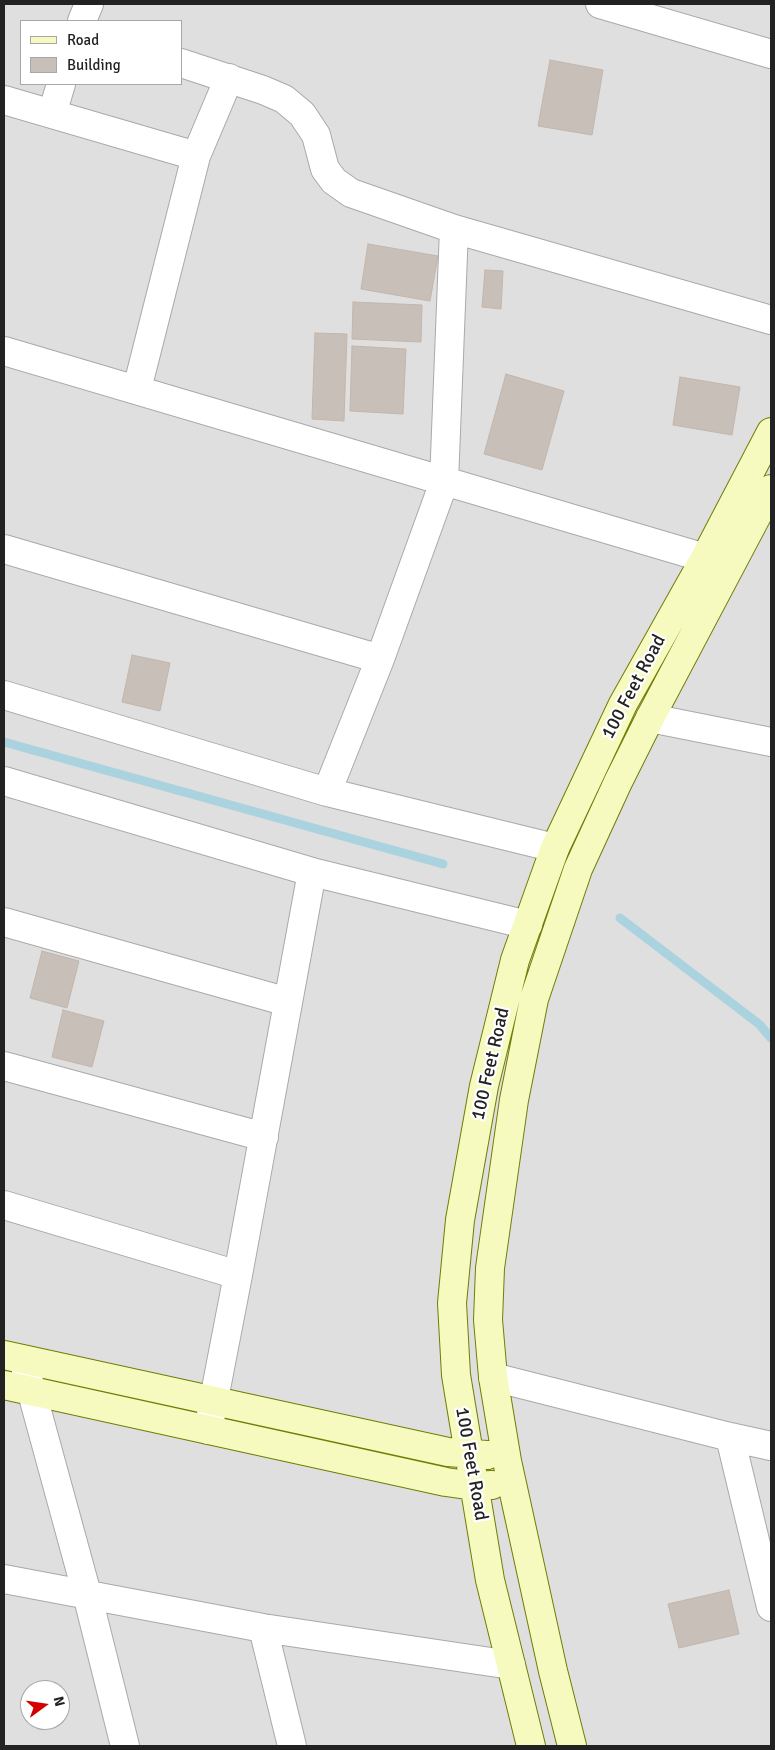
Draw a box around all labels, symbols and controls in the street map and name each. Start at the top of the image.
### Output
legend [20,20,182,85]
text: Road [67,31,99,49]
text: Building [67,56,121,74]
street label: 100 Feet Road [597,631,671,743]
street label: 100 Feet Road [467,1005,515,1123]
street label: 100 Feet Road [450,1405,492,1523]
north arrow [20,1680,70,1730]
text: N [50,1695,68,1708]

